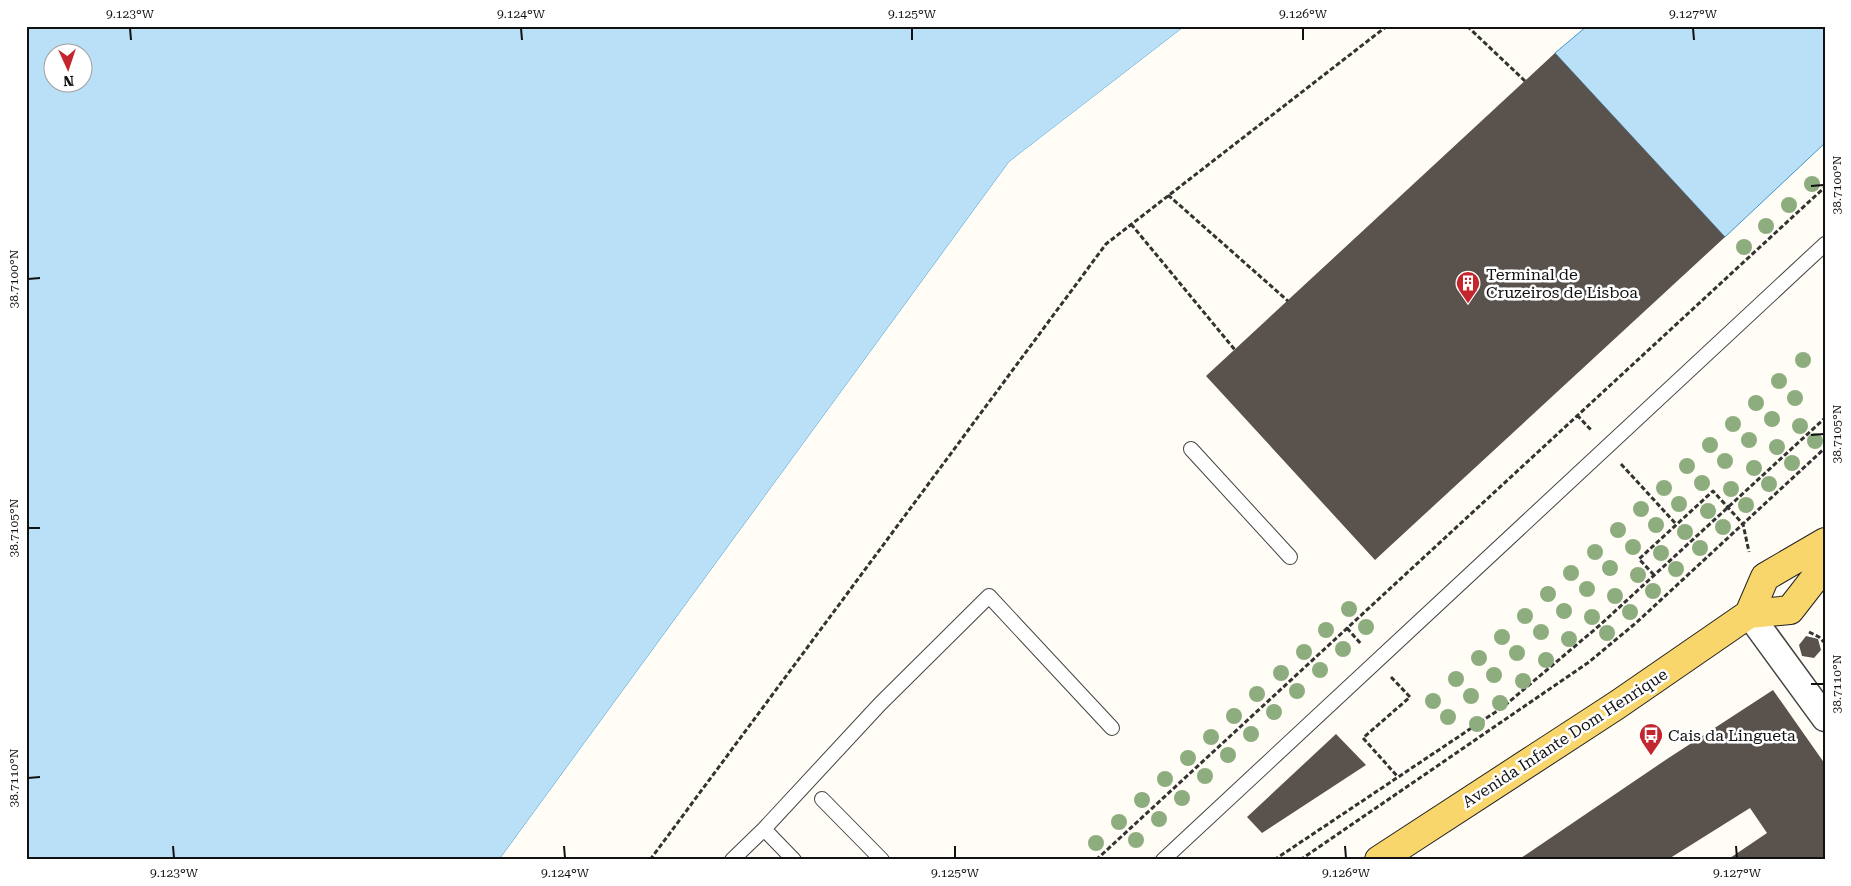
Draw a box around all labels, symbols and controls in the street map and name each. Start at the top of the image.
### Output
text: 9.123°W [106,7,155,21]
text: 9.124°W [497,7,546,21]
text: 9.125°W [888,7,937,21]
text: 9.126°W [1279,7,1328,21]
text: 9.127°W [1669,7,1718,21]
north arrow [42,42,92,92]
text: N [63,73,74,89]
text: 38.7100°N [1830,155,1844,214]
text: 38.7100°N [7,249,21,308]
place label: Terminal de Cruzeiros de Lisboa [1486,265,1638,302]
building icon: Terminal de Cruzeiros de Lisboa [1455,270,1481,304]
text: 38.7105°N [1830,404,1844,463]
text: 38.7105°N [7,498,21,557]
text: 38.7110°N [1830,654,1844,713]
street label: Avenida Infante Dom Henrique [1459,664,1671,811]
bus stop icon: Cais da Lingueta [1638,722,1664,756]
place label: Cais da Lingueta [1668,726,1796,745]
text: 38.7110°N [7,748,21,807]
text: 9.123°W [150,866,199,880]
text: 9.124°W [541,866,590,880]
text: 9.125°W [931,866,980,880]
text: 9.126°W [1322,866,1371,880]
text: 9.127°W [1713,866,1762,880]

